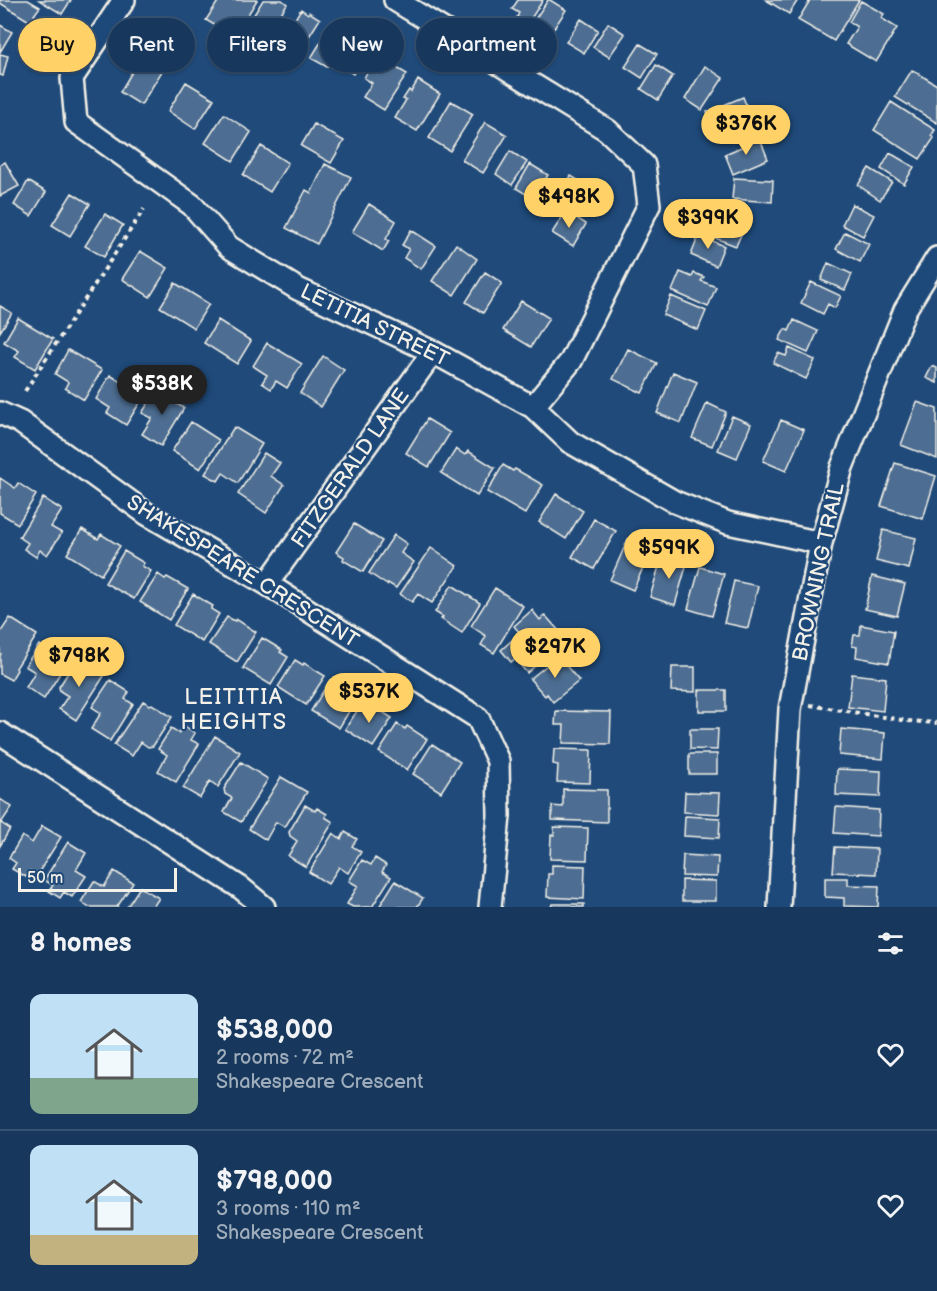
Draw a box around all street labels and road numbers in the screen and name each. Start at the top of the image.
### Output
street label: LETITIA STREET [296,279,454,372]
street label: FITZGERALD LANE [286,384,415,553]
street label: BROWNING TRAIL [787,481,850,664]
street label: SHAKESPEARE CRESCENT [122,490,364,653]

